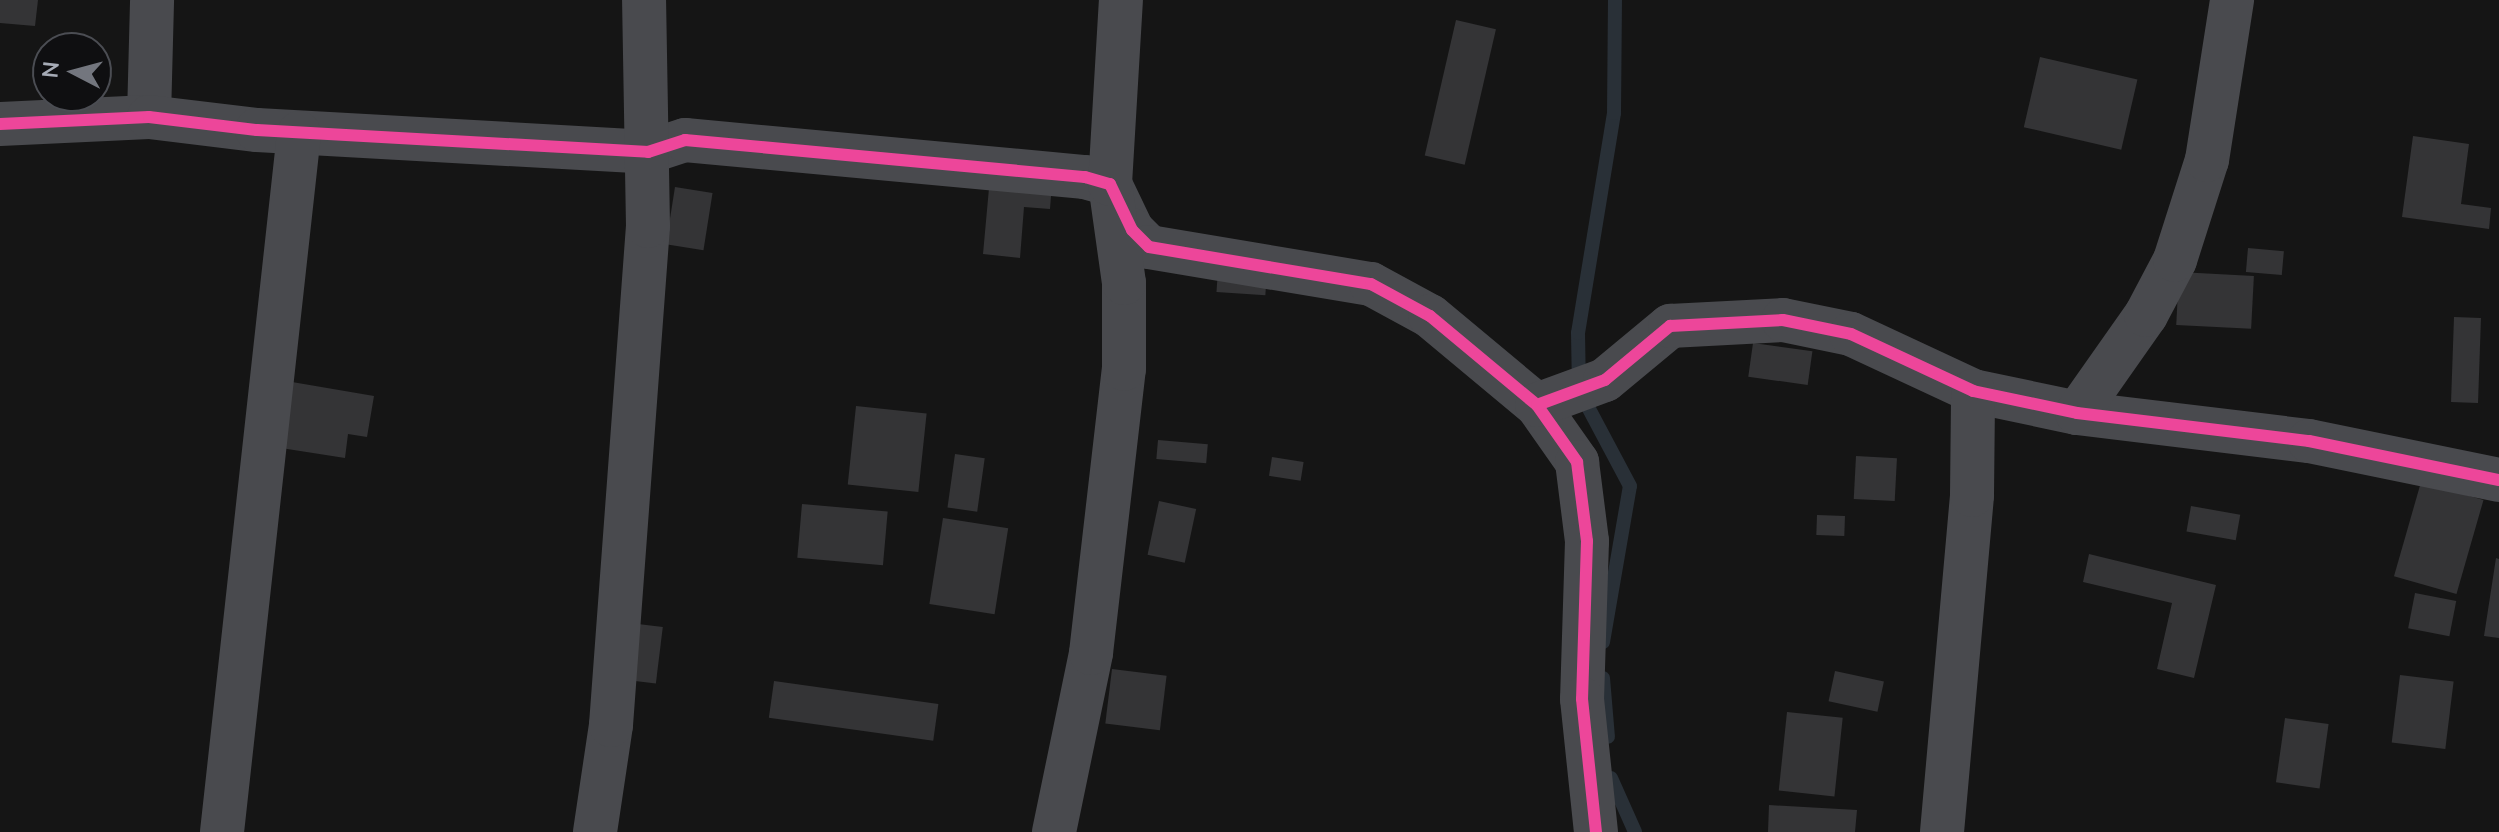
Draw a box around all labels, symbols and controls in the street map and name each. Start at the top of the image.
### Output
north arrow [32,32,112,112]
text: N [35,60,65,79]

